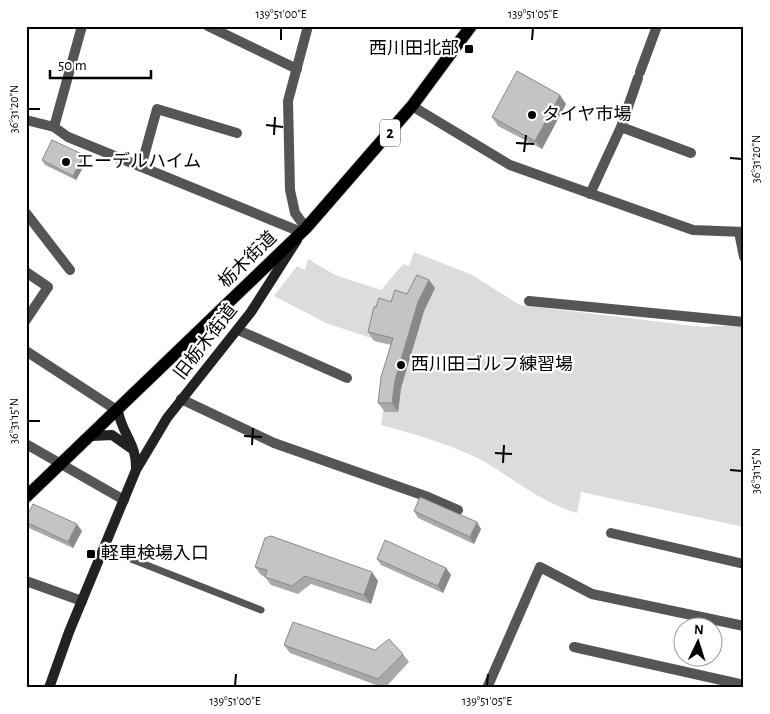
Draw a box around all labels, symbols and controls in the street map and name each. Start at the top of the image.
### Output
text: 139°51'00"E [255,8,307,20]
text: 139°51'05"E [508,8,558,20]
place label: 西川田北部 [369,38,459,58]
marker: 西川田北部 [463,43,475,55]
scale bar [50,48,151,80]
text: 50 m [58,58,87,73]
text: 36°31'20"N [8,85,20,133]
place label: タイヤ市場 [542,105,631,124]
marker: タイヤ市場 [526,109,538,121]
road number: 2 [380,120,400,146]
text: 36°31'20"N [750,135,762,183]
place label: エーデルハイム [76,151,201,171]
marker: エーデルハイム [60,156,72,168]
street label: 栃木街道 [214,227,280,291]
street label: 旧栃木街道 [170,300,241,383]
place label: 西川田ゴルフ練習場 [411,354,573,374]
marker: 西川田ゴルフ練習場 [395,359,407,371]
text: 36°31'15"N [8,398,20,444]
text: 36°31'15"N [750,448,762,494]
place label: 軽車検場入口 [101,544,209,563]
marker: 軽車検場入口 [85,548,97,560]
north arrow [672,616,722,666]
text: N [693,623,704,637]
text: 139°51'00"E [209,695,261,707]
text: 139°51'05"E [462,695,512,707]

